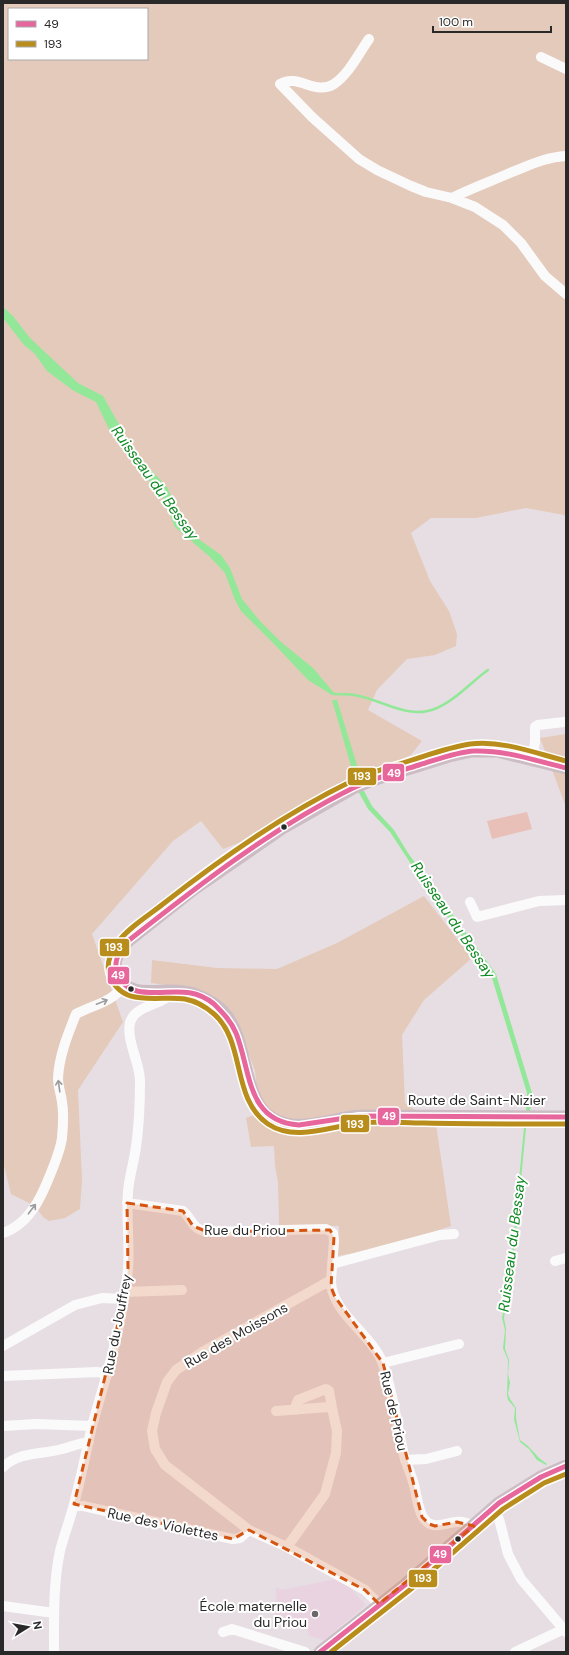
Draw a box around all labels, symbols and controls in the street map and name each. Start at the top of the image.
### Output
legend [8,8,148,60]
scale bar [433,8,551,34]
text: 100 m [439,14,473,30]
text: 49 [44,16,59,32]
text: 193 [44,36,62,52]
water label: Ruisseau du Bessay [107,422,204,545]
line badge: 49 [382,763,405,782]
text: 49 [387,766,401,780]
line badge: 193 [347,767,377,786]
text: 193 [353,769,371,783]
unlabelled marker [279,822,289,832]
water label: Ruisseau du Bessay [406,858,500,983]
line badge: 193 [99,938,130,957]
text: 193 [105,940,123,954]
line badge: 49 [107,966,130,985]
text: 49 [111,968,125,982]
unlabelled marker [126,984,136,994]
one-way arrow [96,998,108,1006]
one-way arrow [55,1079,63,1092]
street label: Route de Saint-Nizier [408,1091,546,1109]
line badge: 49 [377,1107,400,1126]
text: 49 [382,1109,396,1123]
line badge: 193 [340,1114,370,1133]
text: 193 [346,1117,364,1131]
water label: Ruisseau du Bessay [494,1174,530,1313]
one-way arrow [28,1204,37,1215]
street label: Rue du Priou [204,1221,286,1239]
street label: Rue du Jouffrey [98,1272,136,1376]
street label: Rue des Moissons [181,1298,291,1372]
street label: Rue de Priou [376,1369,412,1453]
street label: Rue des Violettes [106,1503,220,1545]
unlabelled marker [453,1534,463,1544]
line badge: 49 [429,1545,452,1564]
text: 49 [433,1547,447,1561]
line badge: 193 [408,1569,438,1588]
text: 193 [414,1571,432,1585]
place label: École maternelle du Priou [199,1597,307,1631]
north arrow [8,1607,48,1647]
marker: École maternelle du Priou [310,1609,320,1619]
text: N [30,1620,45,1630]

